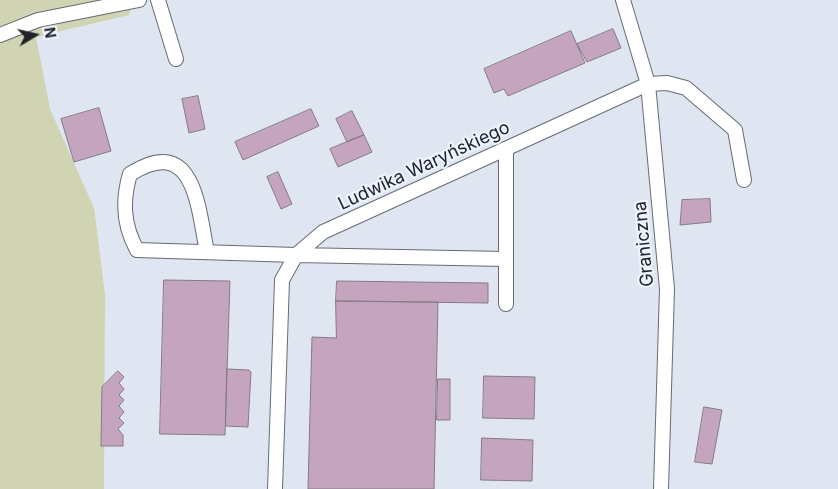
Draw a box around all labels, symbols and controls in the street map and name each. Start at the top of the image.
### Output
north arrow [10,10,60,60]
text: N [41,26,60,39]
street label: Ludwika Waryńskiego [335,117,513,215]
street label: Graniczna [629,200,659,288]

